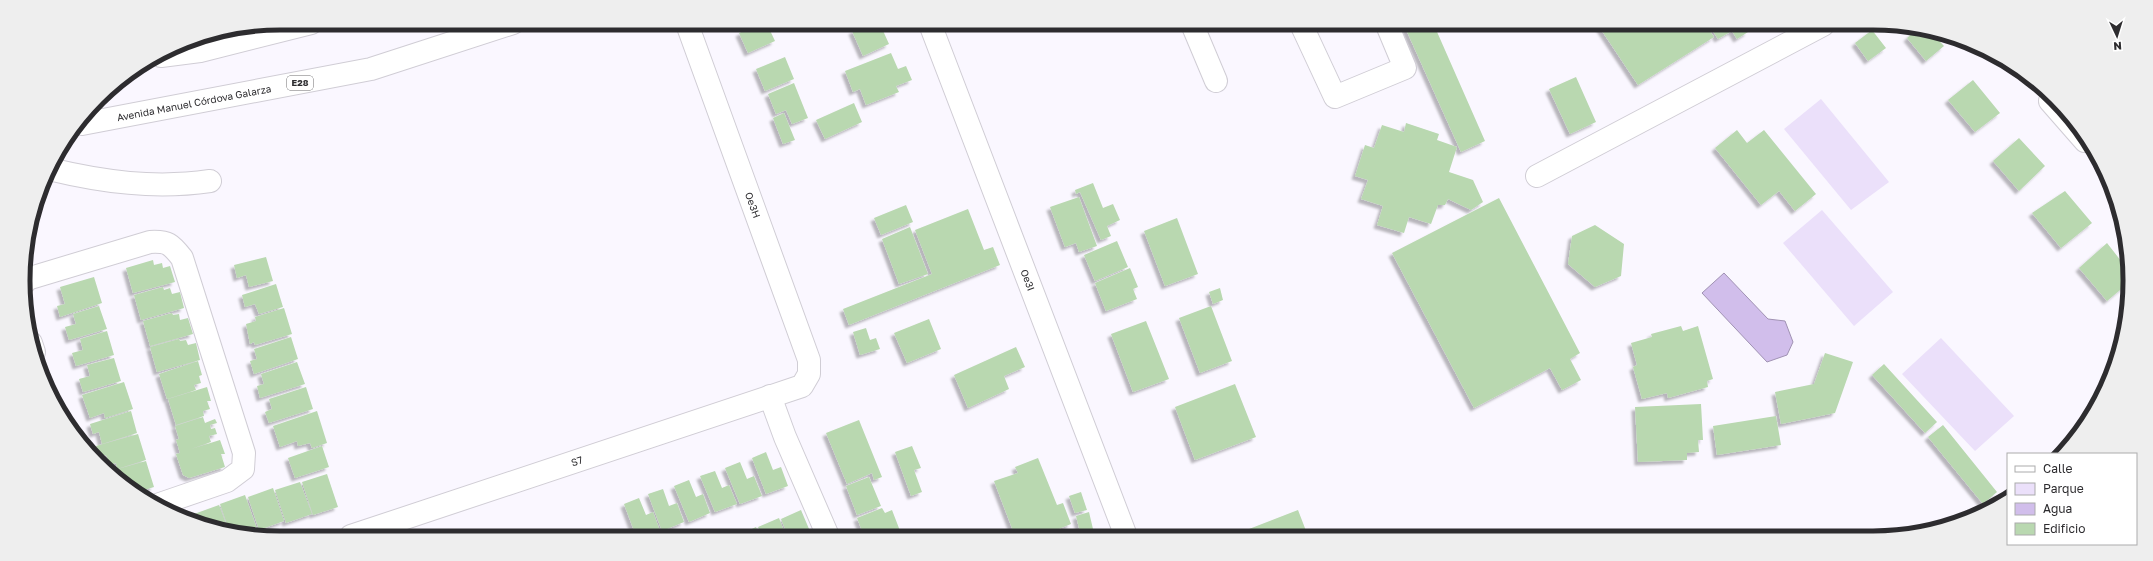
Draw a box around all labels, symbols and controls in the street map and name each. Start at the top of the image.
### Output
north arrow [2097,16,2137,56]
text: N [2113,40,2122,53]
road number: E28 [287,76,313,90]
street label: Avenida Manuel Córdova Galarza [116,82,272,123]
street label: Oe3H [743,190,763,220]
street label: Oe3I [1018,267,1038,292]
street label: S7 [569,453,584,468]
legend [2007,453,2137,545]
text: Calle [2043,461,2073,476]
text: Parque [2043,481,2084,496]
text: Agua [2043,501,2072,516]
text: Edificio [2043,521,2085,536]

